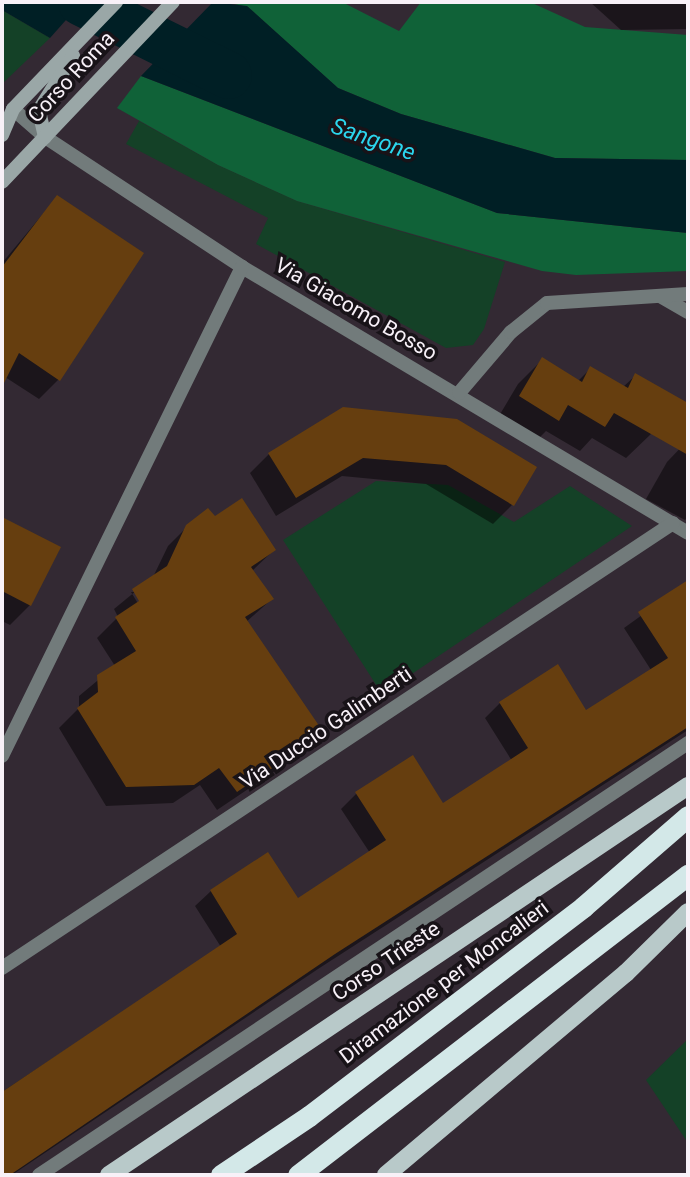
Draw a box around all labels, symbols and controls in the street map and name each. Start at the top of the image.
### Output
street label: Corso Roma [22,26,120,128]
water label: Sangone [327,113,419,167]
street label: Via Giacomo Bosso [270,252,442,366]
street label: Via Duccio Galimberti [235,661,417,795]
street label: Diramazione per Moncalieri [334,895,554,1069]
street label: Corso Trieste [327,916,445,1006]

